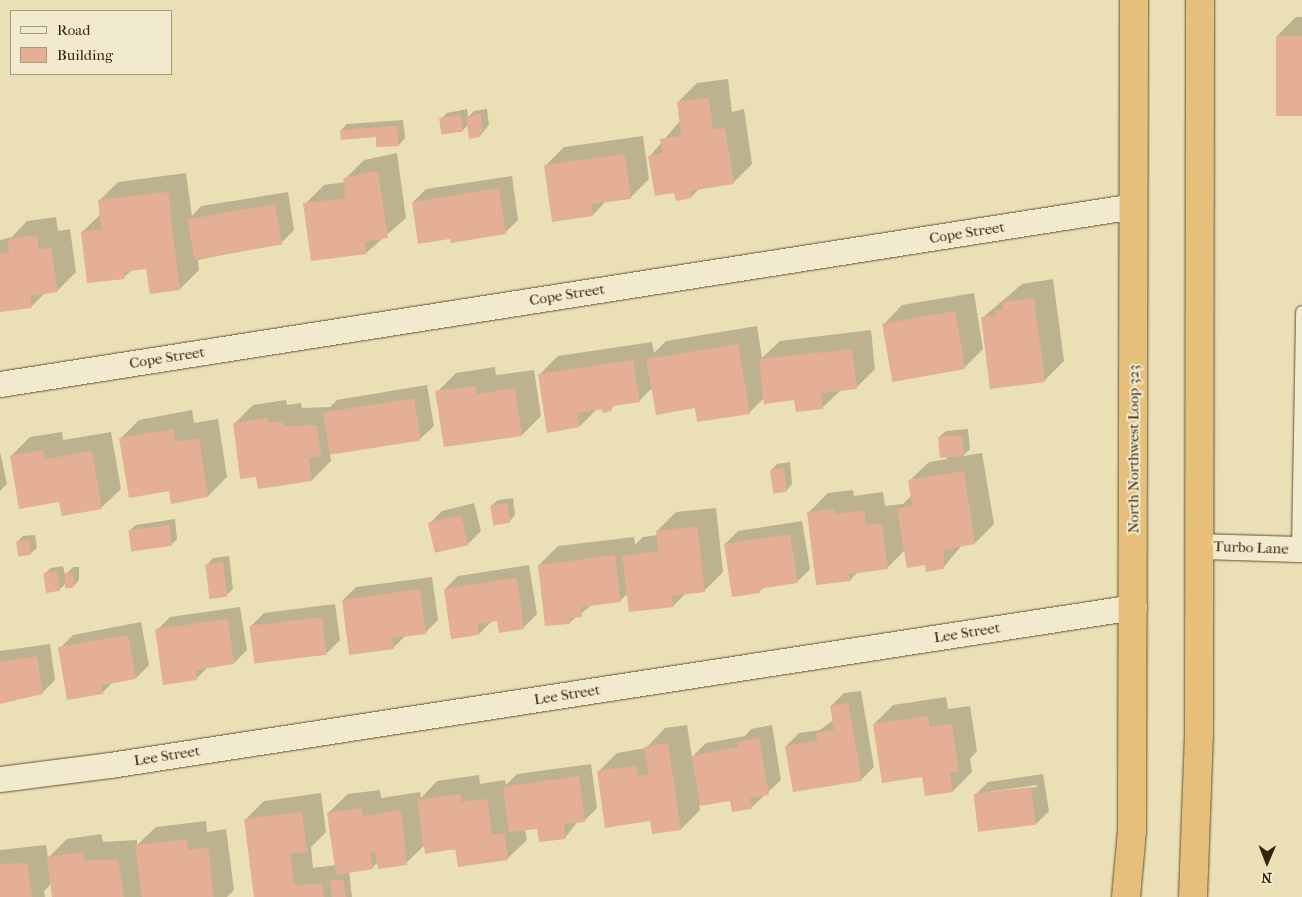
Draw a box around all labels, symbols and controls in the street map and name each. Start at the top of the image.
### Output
legend [10,10,172,75]
text: Road [57,21,90,39]
text: Building [57,46,113,64]
street label: Cope Street [928,218,1006,248]
street label: Cope Street [528,280,606,310]
street label: Cope Street [128,343,206,373]
street label: North Northwest Loop 323 [1125,365,1143,533]
street label: Turbo Lane [1213,538,1289,558]
street label: Lee Street [933,619,1001,647]
street label: Lee Street [533,681,601,709]
street label: Lee Street [133,742,201,770]
north arrow [1242,837,1292,887]
text: N [1261,869,1272,886]

